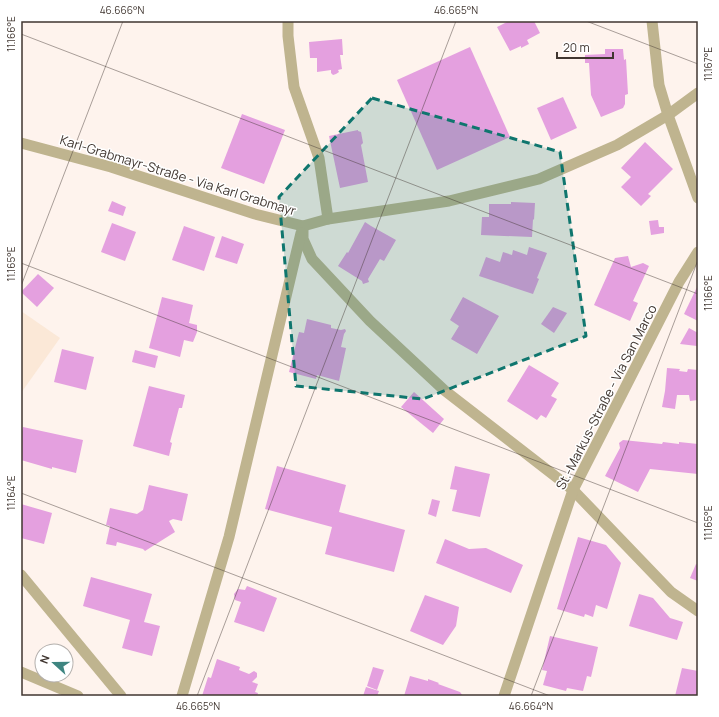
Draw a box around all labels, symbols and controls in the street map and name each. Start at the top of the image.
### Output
text: 46.666°N [100,3,144,17]
text: 46.665°N [434,3,478,17]
text: 11.166°E [4,16,18,52]
scale bar [557,34,613,60]
text: 20 m [563,39,590,56]
text: 11.167°E [701,47,715,81]
street label: Karl-Grabmayr-Straße - Via Karl Grabmayr [58,130,299,220]
text: 11.165°E [4,246,18,281]
text: 11.166°E [701,275,715,311]
street label: St.-Markus-Straße - Via San Marco [551,301,661,493]
text: 11.164°E [4,475,18,510]
text: 11.165°E [701,505,715,540]
north arrow [34,643,74,683]
text: N [36,653,53,666]
text: 46.665°N [176,699,220,713]
text: 46.664°N [509,699,553,713]

